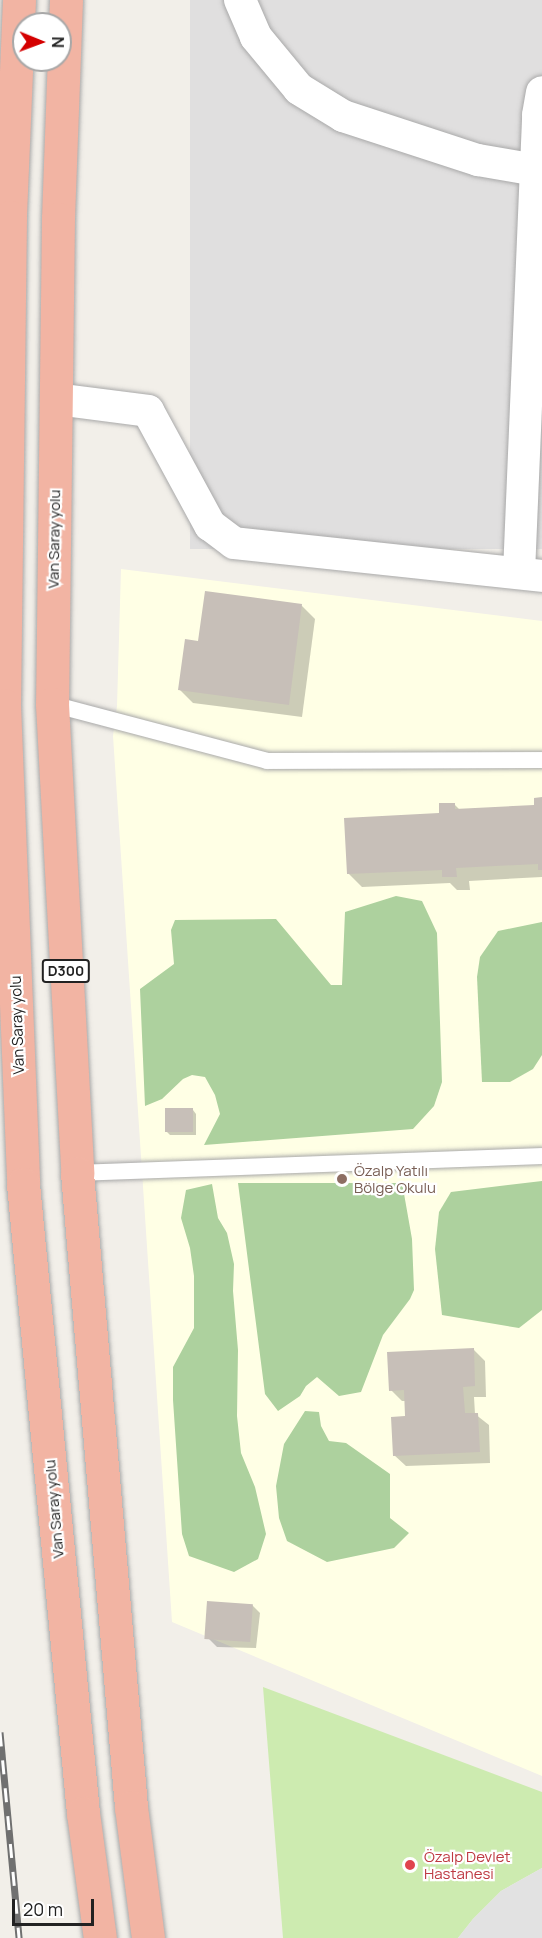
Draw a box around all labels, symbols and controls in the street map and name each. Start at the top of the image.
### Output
north arrow [12,12,72,72]
text: N [47,36,69,48]
street label: Van Saray yolu [44,489,64,589]
road number: D300 [40,960,92,982]
street label: Van Saray yolu [6,975,28,1075]
place label: Özalp Yatılı Bölge Okulu [354,1161,436,1196]
marker: Özalp Yatılı Bölge Okulu [335,1172,349,1186]
street label: Van Saray yolu [41,1459,67,1559]
place label: Özalp Devlet Hastanesi [424,1847,510,1882]
marker: Özalp Devlet Hastanesi [401,1856,419,1874]
scale bar [15,1887,98,1925]
text: 20 m [23,1897,63,1921]

